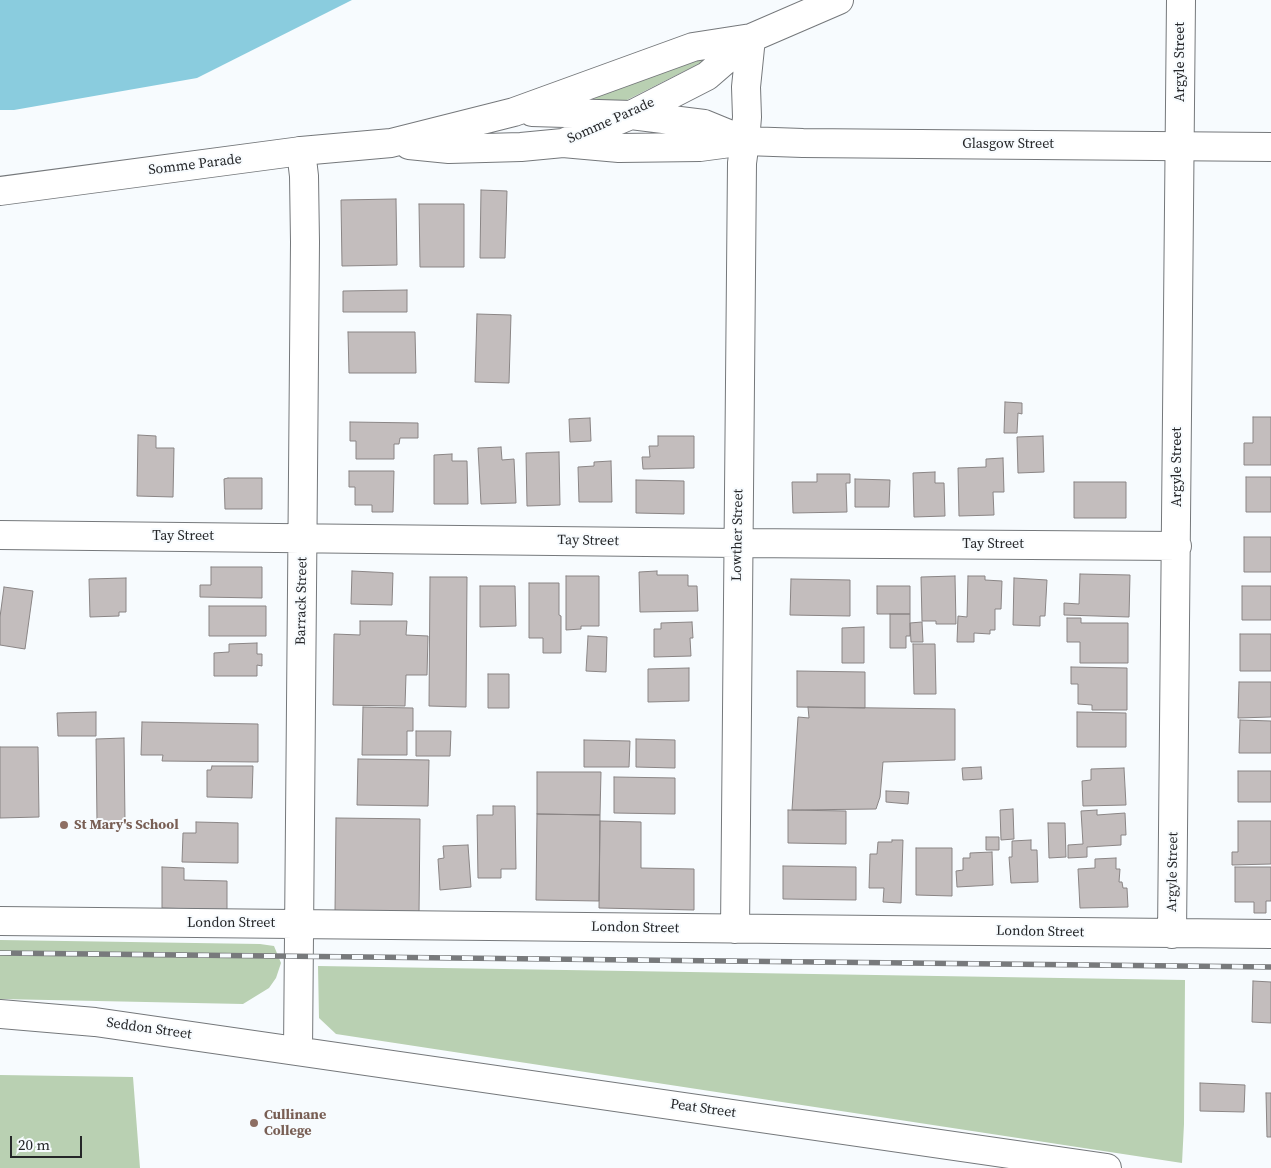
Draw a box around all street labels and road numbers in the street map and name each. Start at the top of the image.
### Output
street label: Argyle Street [1172,22,1188,102]
street label: Somme Parade [565,94,657,148]
street label: Glasgow Street [962,136,1054,152]
street label: Somme Parade [147,151,243,179]
street label: Argyle Street [1169,427,1185,507]
street label: Lowther Street [729,489,747,581]
street label: Tay Street [152,528,214,544]
street label: Tay Street [557,532,619,550]
street label: Tay Street [962,536,1024,552]
street label: Barrack Street [293,557,311,645]
street label: Argyle Street [1164,832,1182,912]
street label: London Street [187,915,275,931]
street label: London Street [591,919,679,937]
street label: London Street [996,923,1084,941]
street label: Seddon Street [105,1015,193,1043]
street label: Peat Street [669,1096,737,1122]

